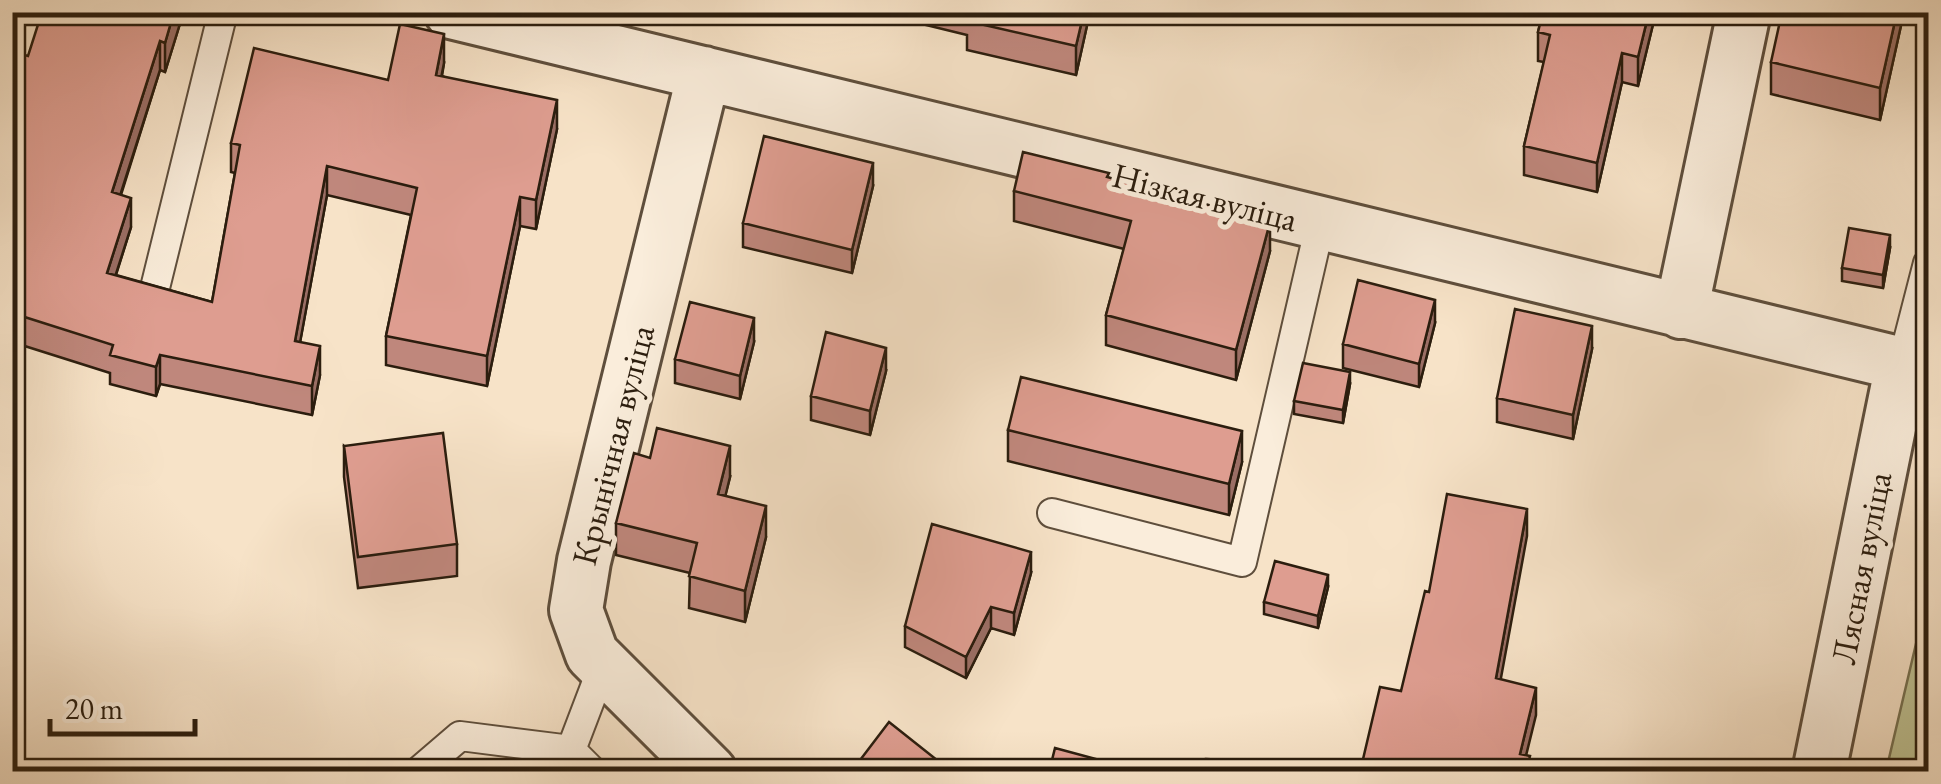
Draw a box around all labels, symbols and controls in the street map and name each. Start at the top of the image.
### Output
street label: Нізкая вуліца [1108,152,1302,242]
street label: Крынічная вуліца [561,320,665,570]
street label: Лясная вуліца [1820,468,1902,668]
scale bar [50,674,195,736]
text: 20 m [65,689,123,728]

